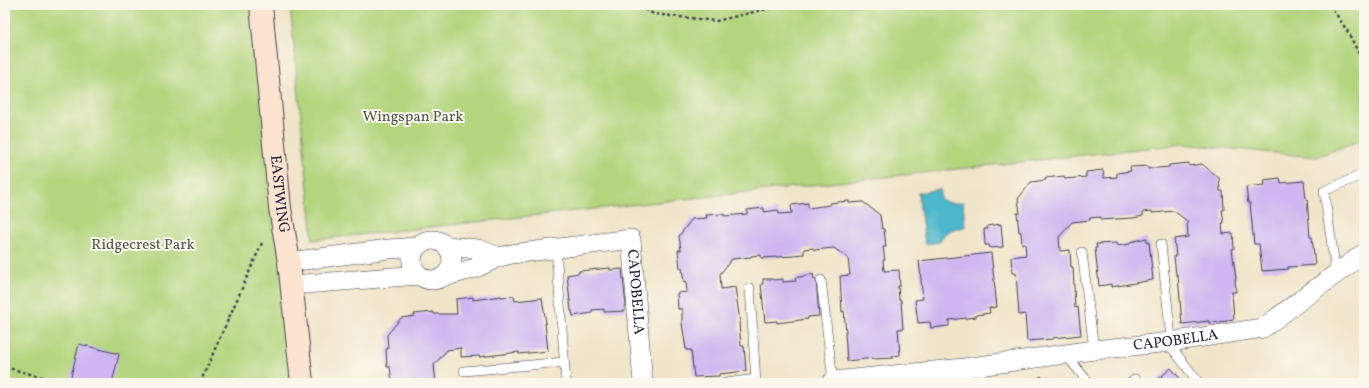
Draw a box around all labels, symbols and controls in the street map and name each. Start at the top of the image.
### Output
park label: Wingspan Park [363,107,463,128]
street label: EASTWING [265,154,295,235]
park label: Ridgecrest Park [91,235,195,256]
street label: CAPOBELLA [621,249,649,336]
street label: CAPOBELLA [1132,324,1220,356]

